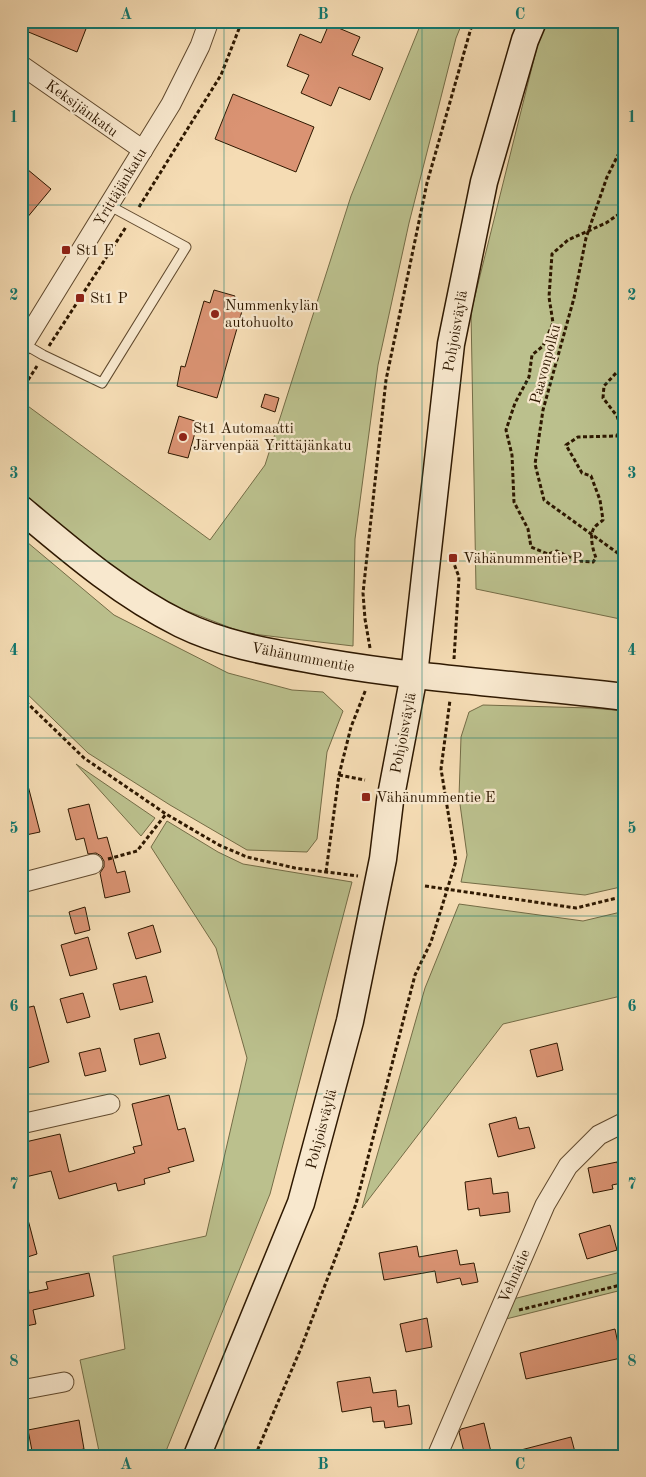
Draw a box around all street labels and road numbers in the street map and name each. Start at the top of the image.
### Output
street label: Keksijänkatu [42,78,120,140]
street label: Yrittäjänkatu [92,146,150,229]
street label: Pohjoisväylä [442,289,471,373]
street label: Paavonpolku [529,323,564,406]
street label: Vähänummentie [250,641,356,676]
street label: Pohjoisväylä [389,691,420,775]
street label: Pohjoisväylä [305,1087,341,1171]
street label: Vehnätie [497,1247,534,1306]

